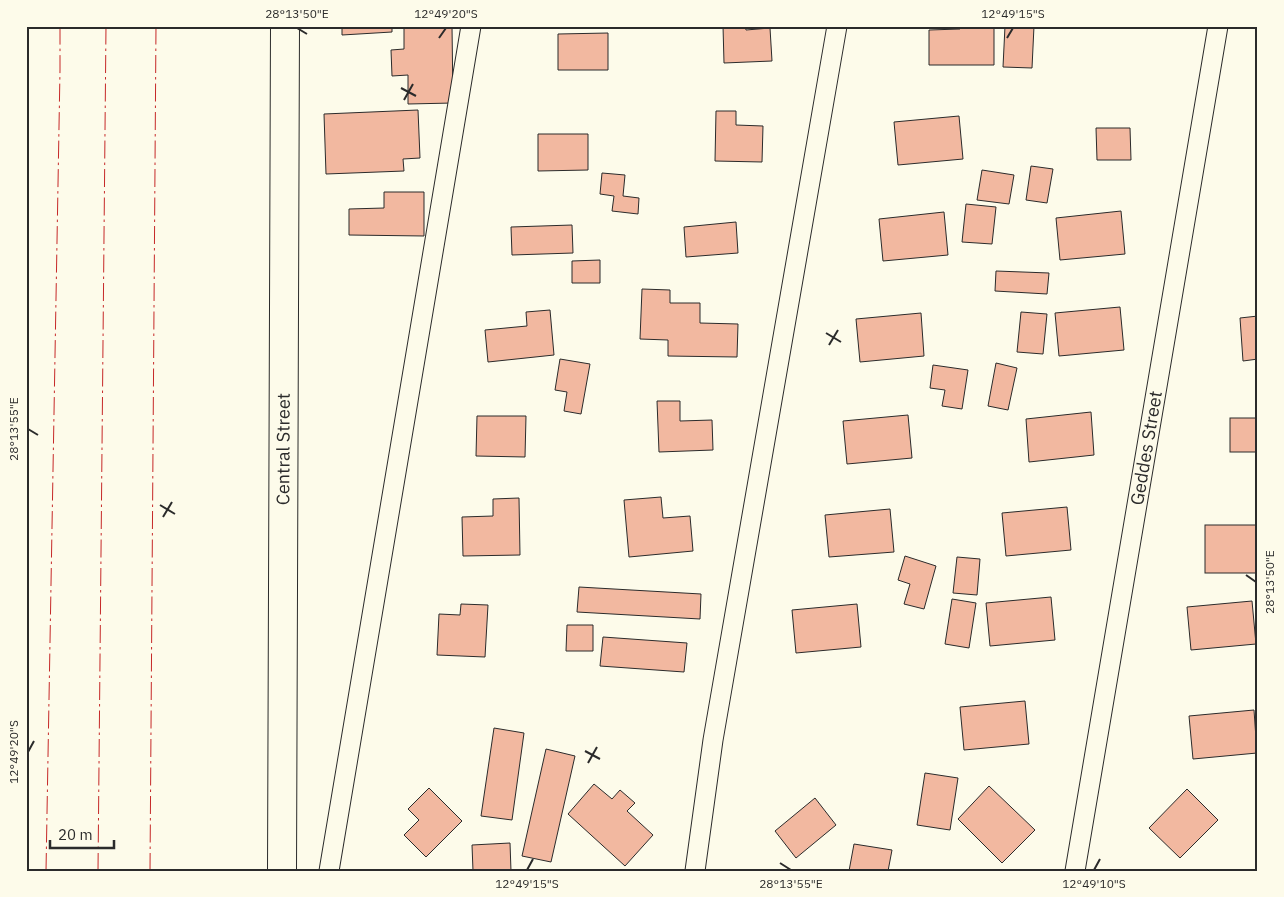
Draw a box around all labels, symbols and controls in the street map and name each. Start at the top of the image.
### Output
text: 28°13'50"E [265,6,329,21]
text: 12°49'20"S [414,6,478,21]
text: 12°49'15"S [981,6,1045,21]
street label: Geddes Street [1125,389,1167,507]
street label: Central Street [271,393,295,505]
text: 28°13'55"E [6,397,21,461]
text: 28°13'50"E [1262,550,1277,614]
text: 12°49'20"S [6,720,21,784]
scale bar [50,817,114,849]
text: 20 m [58,825,93,844]
text: 12°49'15"S [495,876,559,891]
text: 28°13'55"E [759,876,823,891]
text: 12°49'10"S [1062,876,1126,891]

